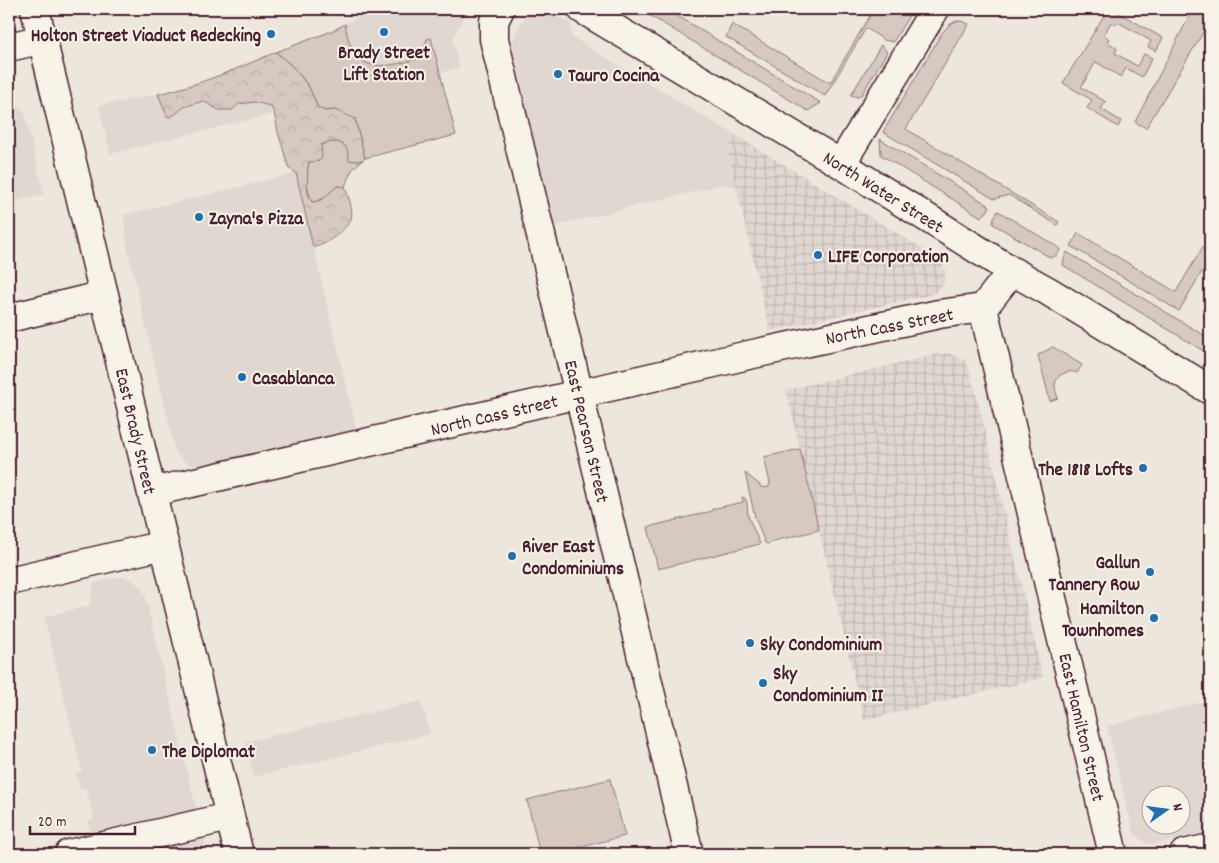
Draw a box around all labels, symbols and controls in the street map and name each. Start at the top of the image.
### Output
place label: Holton Street Viaduct Redecking [31,24,261,51]
marker: Brady Street Lift Station [378,26,390,38]
marker: Holton Street Viaduct Redecking [265,28,277,40]
place label: Brady Street Lift Station [338,41,430,90]
place label: Tauro Cocina [568,64,660,91]
marker: Tauro Cocina [552,68,564,80]
street label: North Water Street [817,146,948,242]
place label: Zayna's Pizza [209,207,304,234]
marker: Zayna's Pizza [193,211,205,223]
place label: LIFE Corporation [828,245,949,272]
marker: LIFE Corporation [812,249,824,261]
street label: North Cass Street [823,303,956,354]
street label: East Pearson Street [555,358,614,506]
street label: East Brady Street [106,366,161,498]
place label: Casablanca [252,367,335,394]
marker: Casablanca [236,371,248,383]
street label: North Cass Street [429,390,561,445]
place label: The 1818 Lofts [1038,458,1133,485]
marker: The 1818 Lofts [1137,462,1149,474]
place label: River East Condominiums [522,535,624,584]
marker: River East Condominiums [506,550,518,562]
place label: Gallun Tannery Row [1049,551,1140,600]
marker: Gallun Tannery Row [1144,566,1156,578]
place label: Hamilton Townhomes [1062,597,1144,646]
marker: Hamilton Townhomes [1148,612,1160,624]
place label: Sky Condominium [760,633,882,660]
marker: Sky Condominium [744,637,756,649]
street label: East Hamilton Street [1049,651,1110,805]
place label: Sky Condominium II [773,662,883,711]
marker: Sky Condominium II [757,677,769,689]
place label: The Diplomat [162,740,255,767]
marker: The Diplomat [146,744,158,756]
north arrow [1142,786,1192,836]
text: N [1166,802,1187,813]
scale bar [30,803,135,835]
text: 20 m [38,812,66,834]

